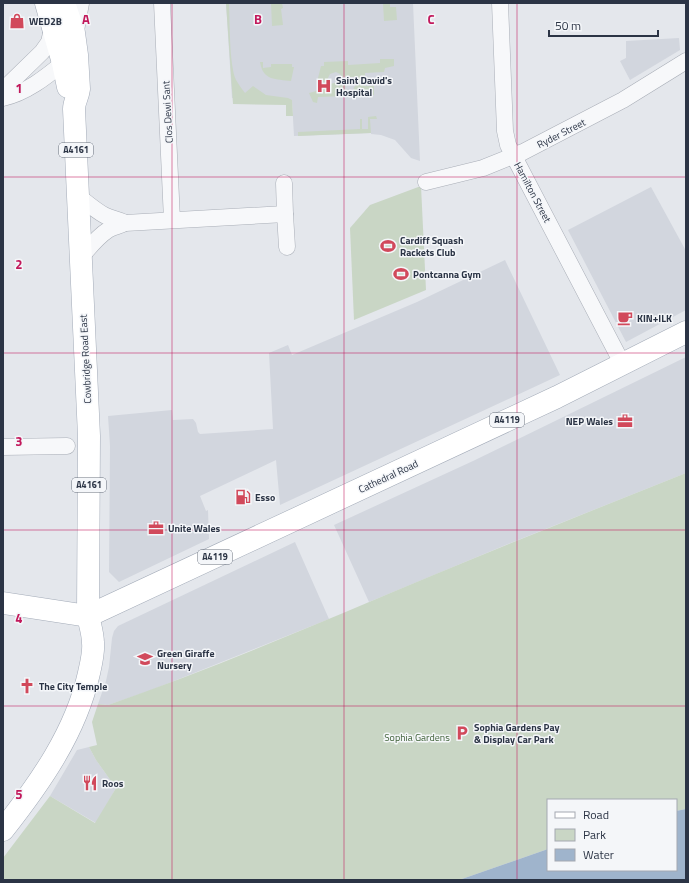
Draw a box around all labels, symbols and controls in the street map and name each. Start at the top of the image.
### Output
text: A [82,9,90,29]
text: B [254,9,262,29]
text: C [427,9,435,29]
shop icon: WED2B [8,12,26,30]
scale bar [549,12,658,38]
place label: WED2B [29,14,62,29]
text: 50 m [555,16,581,35]
place label: Saint David's Hospital [336,73,392,100]
hospital icon: Saint David's Hospital [315,77,333,95]
text: 1 [15,78,23,98]
street label: Clos Dewi Sant [158,80,177,144]
street label: Ryder Street [534,115,589,152]
road number: A4161 [59,143,93,157]
street label: Hamilton Street [510,159,555,226]
place label: Cardiff Squash Rackets Club [400,233,463,260]
sports icon: Cardiff Squash Rackets Club [379,237,397,255]
text: 2 [15,254,23,274]
sports icon: Pontcanna Gym [392,265,410,283]
place label: Pontcanna Gym [413,267,481,282]
cafe icon: KIN+ILK [616,309,634,327]
place label: KIN+ILK [637,311,672,326]
street label: Cowbridge Road East [76,313,95,404]
office icon: NEP Wales [616,412,634,430]
road number: A4119 [490,413,524,427]
place label: NEP Wales [566,414,613,429]
text: 3 [15,431,23,451]
street label: Cathedral Road [356,456,421,497]
road number: A4161 [72,478,106,492]
fuel station icon: Esso [234,488,252,506]
place label: Esso [255,490,275,505]
office icon: Unite Wales [147,519,165,537]
place label: Unite Wales [168,521,221,536]
road number: A4119 [198,550,232,564]
text: 4 [15,608,23,628]
place label: Green Giraffe Nursery [157,646,214,673]
school or university icon: Green Giraffe Nursery [136,650,154,668]
church icon: The City Temple [18,677,36,695]
place label: The City Temple [39,679,107,694]
place label: Sophia Gardens Pay & Display Car Park [474,720,559,747]
parking icon: Sophia Gardens Pay & Display Car Park [453,724,471,742]
park label: Sophia Gardens [384,730,450,745]
restaurant icon: Roos [81,774,99,792]
place label: Roos [102,776,124,791]
text: 5 [15,784,23,804]
legend [547,799,677,871]
text: Road [583,805,609,824]
text: Park [583,825,606,844]
text: Water [583,845,614,864]

